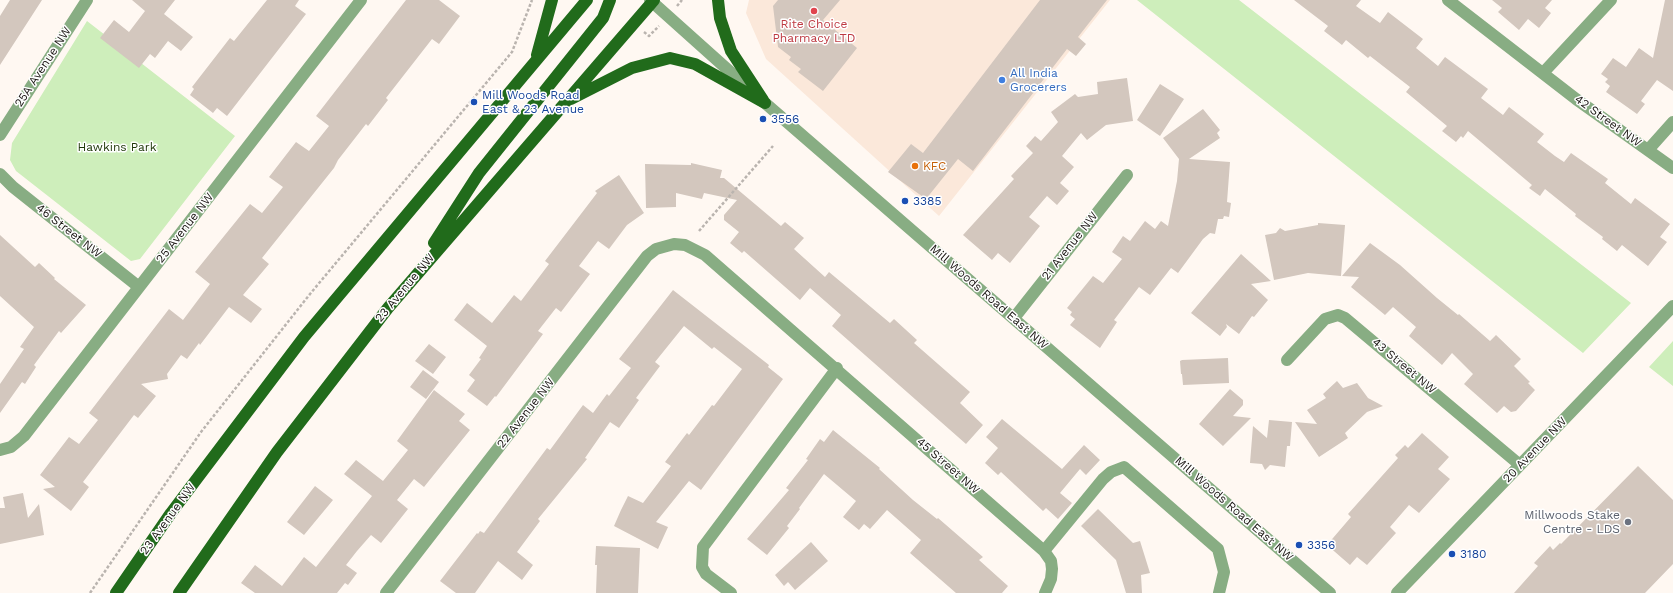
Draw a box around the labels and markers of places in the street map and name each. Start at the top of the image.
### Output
marker: Rite Choice Pharmacy LTD [809,6,819,16]
place label: Rite Choice Pharmacy LTD [773,17,855,45]
place label: All India Grocerers [1010,66,1067,94]
marker: All India Grocerers [997,75,1007,85]
place label: Mill Woods Road East & 23 Avenue [482,88,584,116]
marker: Mill Woods Road East & 23 Avenue [469,97,479,107]
place label: 3556 [771,112,799,126]
marker: 3556 [758,114,768,124]
place label: KFC [923,159,946,173]
marker: KFC [910,161,920,171]
place label: 3385 [913,194,941,208]
marker: 3385 [900,196,910,206]
place label: Millwoods Stake Centre - LDS [1524,508,1620,536]
marker: Millwoods Stake Centre - LDS [1623,517,1633,527]
place label: 3356 [1307,538,1335,552]
marker: 3356 [1294,540,1304,550]
place label: 3180 [1460,547,1487,561]
marker: 3180 [1447,549,1457,559]

